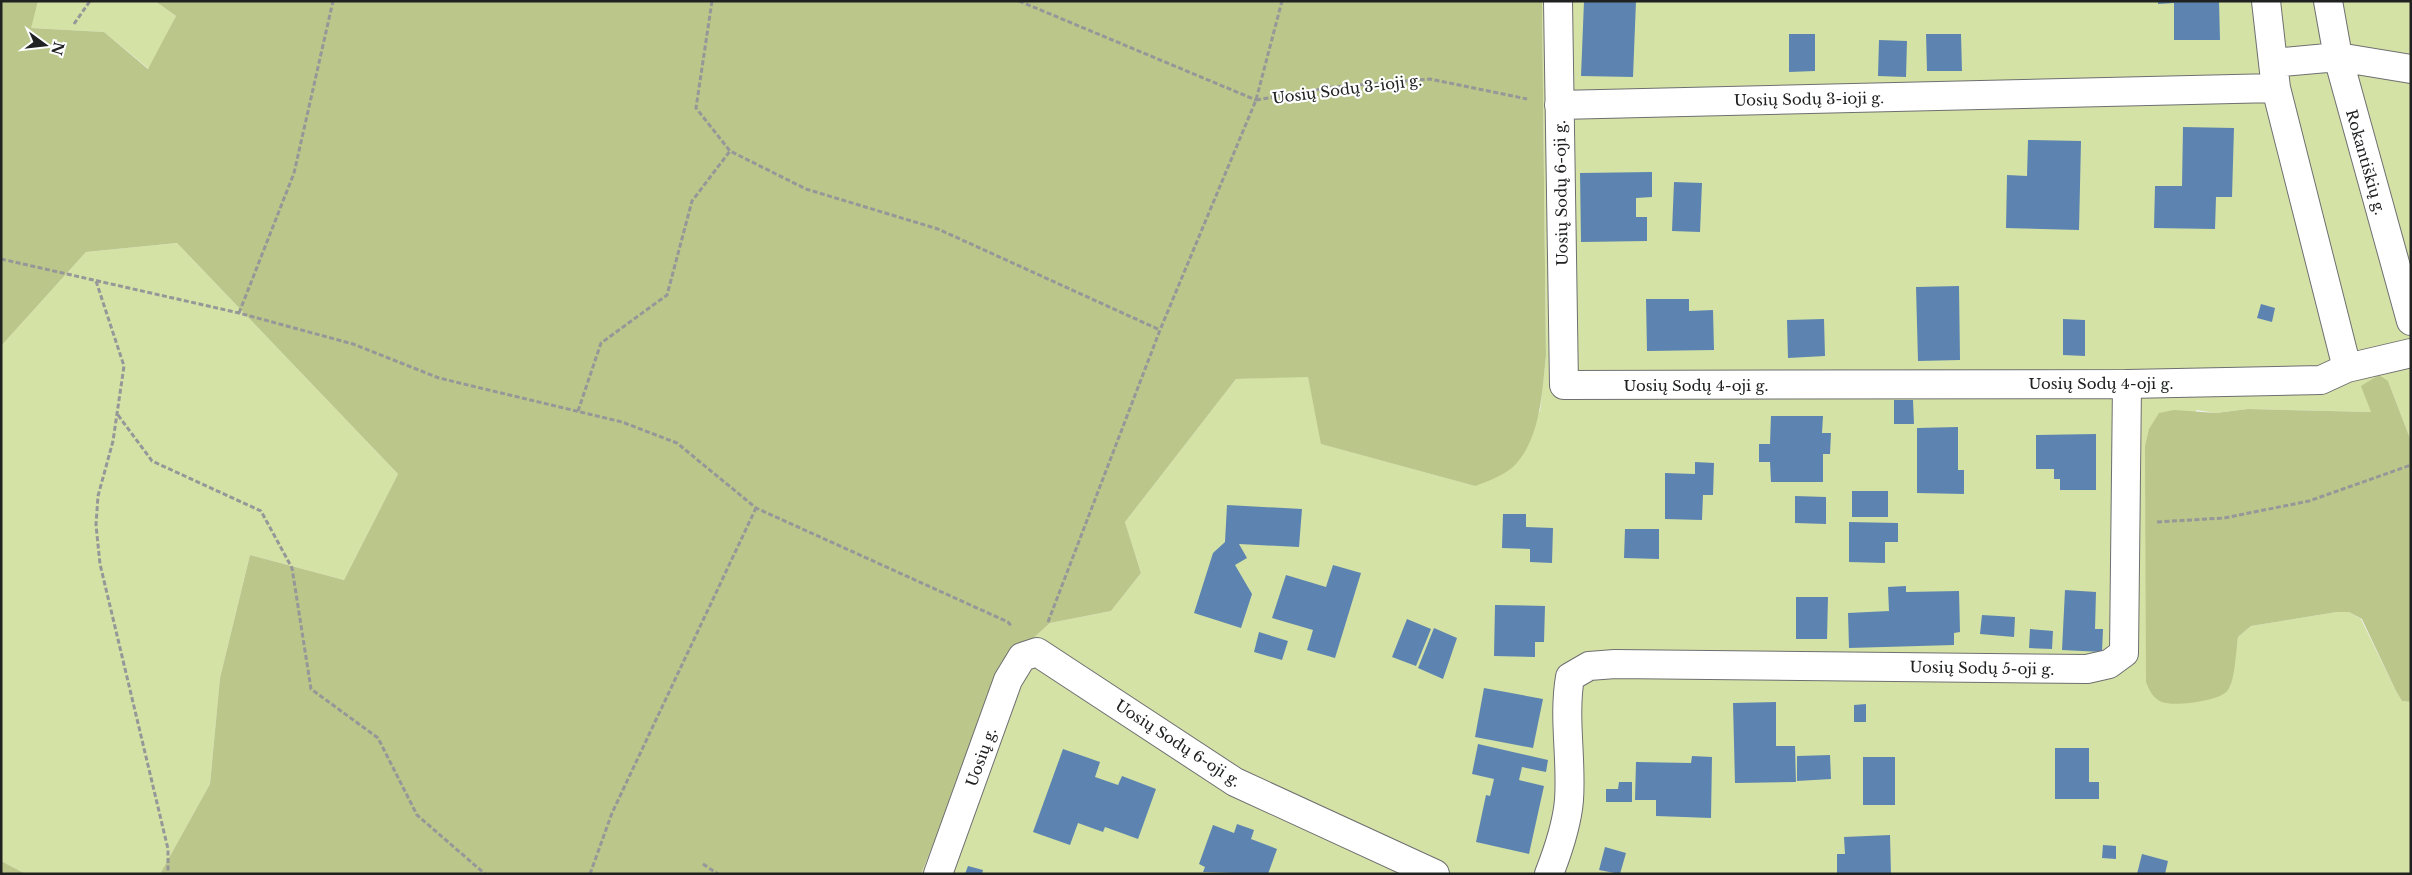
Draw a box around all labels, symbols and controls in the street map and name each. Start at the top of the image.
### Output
north arrow [20,20,70,70]
text: N [47,40,68,57]
street label: Uosių Sodų 3-ioji g. [1271,70,1423,108]
street label: Uosių Sodų 3-ioji g. [1734,88,1884,110]
street label: Rokantiškių g. [2342,107,2390,217]
street label: Uosių Sodų 6-oji g. [1550,120,1572,266]
street label: Uosių Sodų 4-oji g. [2029,374,2173,393]
street label: Uosių Sodų 4-oji g. [1624,376,1768,395]
street label: Uosių Sodų 5-oji g. [1910,657,2054,679]
street label: Uosių Sodų 6-oji g. [1112,695,1244,791]
street label: Uosių g. [962,725,1000,789]

